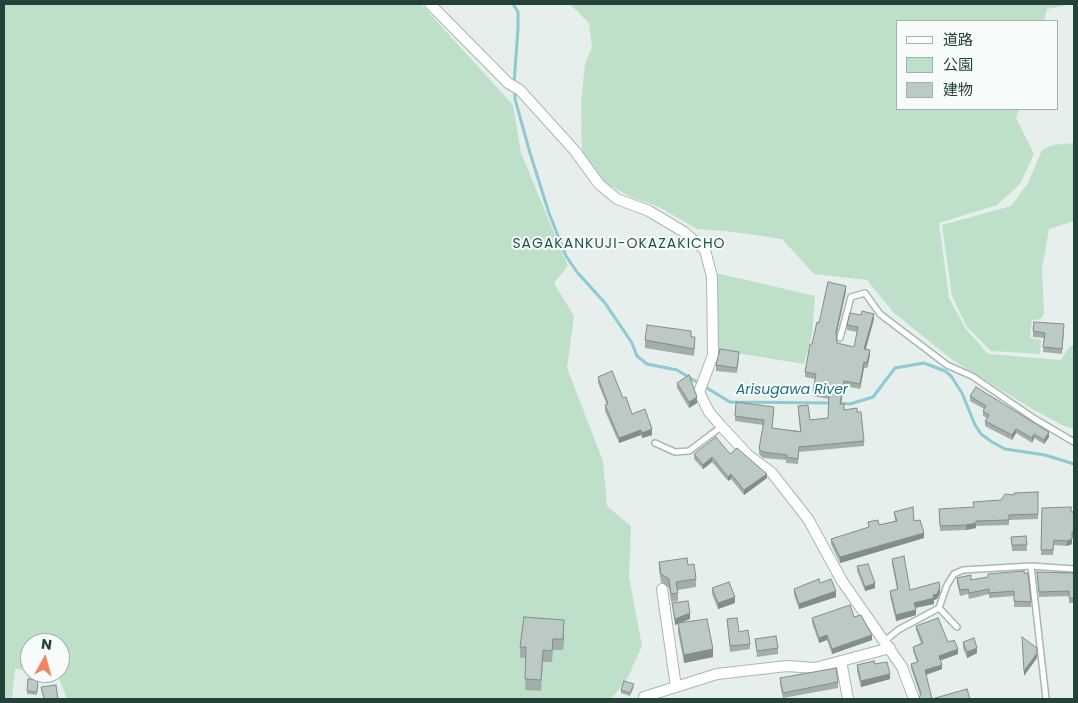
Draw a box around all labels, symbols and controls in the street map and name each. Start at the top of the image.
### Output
legend [896,20,1058,110]
text: 道路 [943,29,973,50]
text: 公園 [943,54,973,75]
text: 建物 [943,79,973,100]
district label: SAGAKANKUJI-OKAZAKICHO [510,236,728,252]
water label: Arisugawa River [736,382,848,398]
north arrow [20,633,70,683]
text: N [40,634,53,655]

